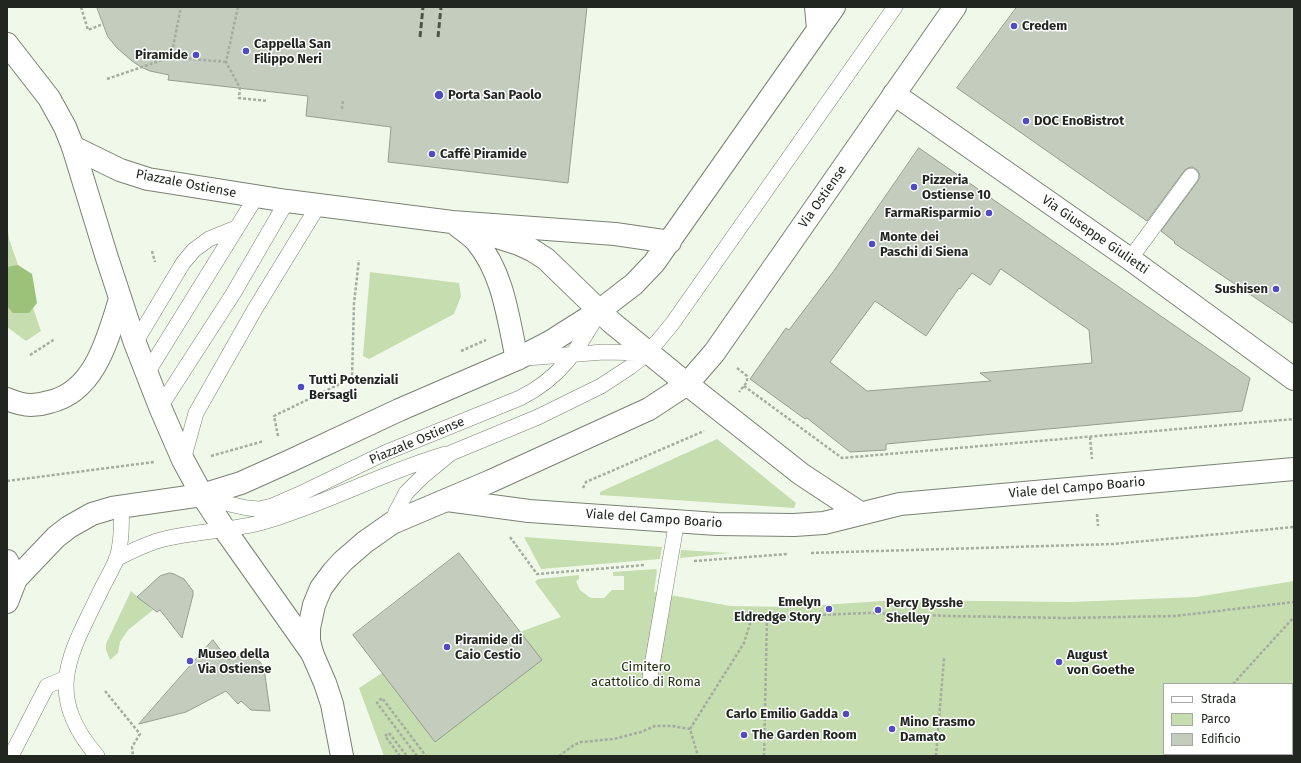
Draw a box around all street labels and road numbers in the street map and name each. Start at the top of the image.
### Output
street label: Via Ostiense [796,163,850,231]
street label: Piazzale Ostiense [134,167,238,201]
street label: Via Giuseppe Giulietti [1039,192,1151,278]
street label: Piazzale Ostiense [367,414,467,468]
street label: Viale del Campo Boario [1008,474,1146,502]
street label: Viale del Campo Boario [585,506,723,532]

